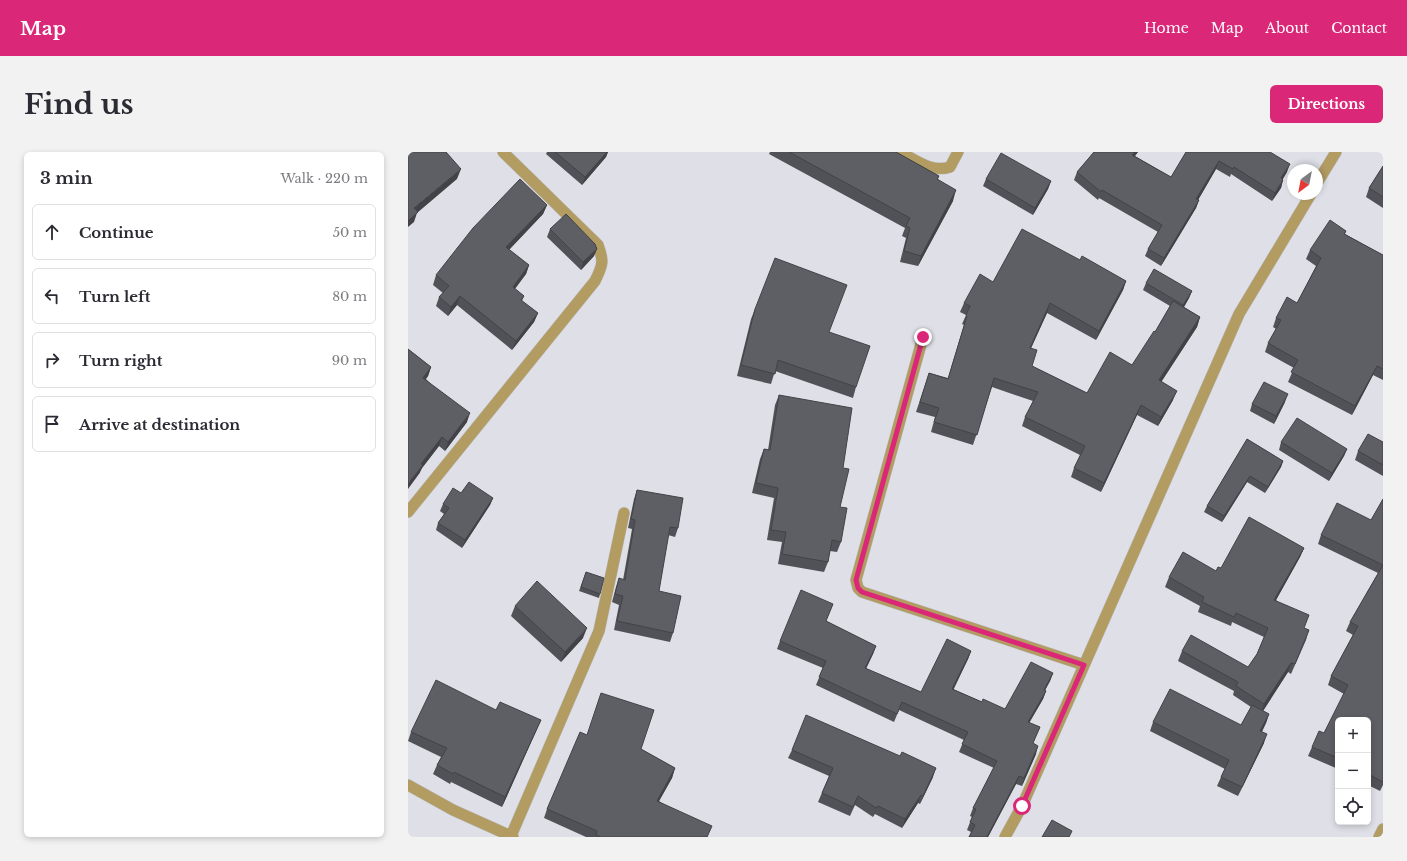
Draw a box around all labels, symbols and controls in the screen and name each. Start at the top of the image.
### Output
text: Map [20,17,66,40]
text: Home [1144,19,1189,37]
text: Map [1211,19,1243,37]
text: About [1265,19,1309,37]
text: Contact [1331,19,1387,37]
button: Directions [1270,85,1383,123]
text: Find us [24,87,134,122]
north arrow [1287,164,1323,200]
text: 3 min [40,168,93,189]
text: Walk · 220 m [280,170,368,187]
icon: ahead [41,221,63,243]
text: Continue [79,223,154,242]
text: 50 m [333,224,367,241]
icon: left [41,285,63,307]
text: Turn left [79,287,150,306]
text: 80 m [332,288,367,305]
route end [914,328,932,346]
icon: right [41,349,63,371]
text: Turn right [79,351,162,370]
text: 90 m [332,352,367,369]
icon: arrive [41,413,63,435]
text: Arrive at destination [79,415,240,434]
map controls [1335,717,1371,825]
button: + [1335,717,1371,753]
button: − [1335,753,1371,789]
button: locate [1335,789,1371,825]
route start [1013,797,1031,815]

